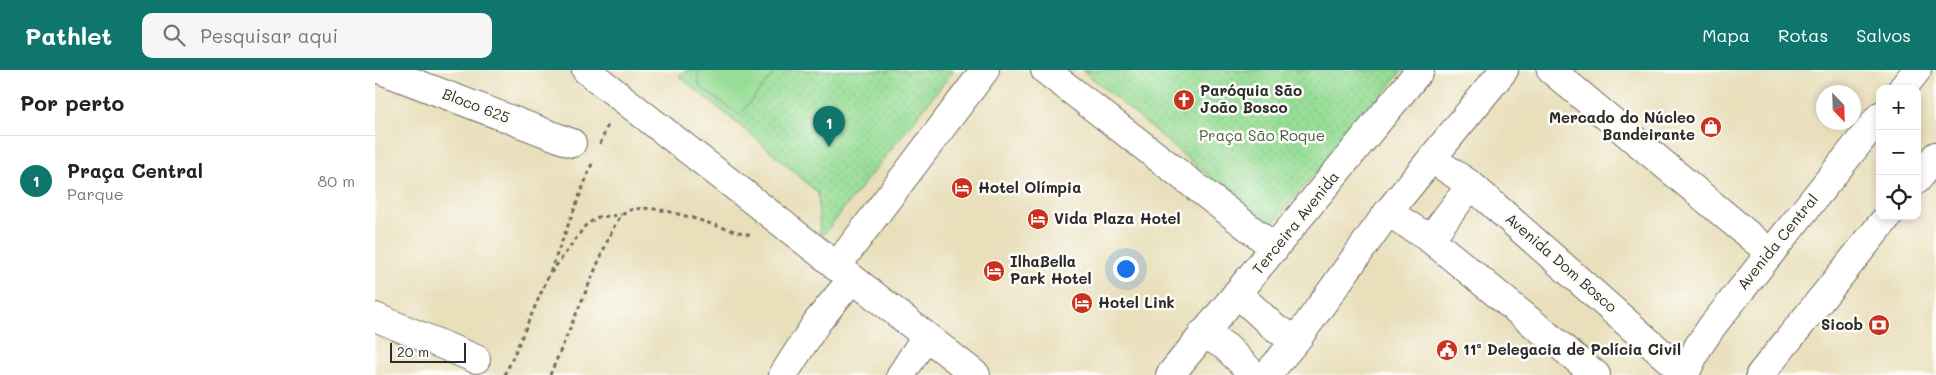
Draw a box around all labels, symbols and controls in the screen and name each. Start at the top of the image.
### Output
search box [142,13,492,58]
text: Pathlet [25,20,112,51]
icon: search [160,21,188,49]
text: Pesquisar aqui [200,23,338,48]
text: Mapa [1702,23,1750,47]
text: Rotas [1778,23,1828,47]
text: Salvos [1856,23,1911,47]
place label: Paróquia São João Bosco [1200,80,1302,117]
street label: Bloco 625 [440,83,513,127]
north arrow [1816,85,1861,130]
map controls [1876,85,1921,220]
button: + [1876,85,1921,130]
church icon: Paróquia São João Bosco [1172,88,1196,112]
text: Por perto [20,89,124,116]
pin: 1 [813,106,845,147]
place label: Mercado do Núcleo Bandeirante [1549,107,1695,144]
shop icon: Mercado do Núcleo Bandeirante [1699,115,1723,139]
park label: Praça São Roque [1199,125,1325,145]
button: − [1876,130,1921,175]
text: Praça Central [67,158,203,183]
street label: Terceira Avenida [1247,167,1343,278]
text: 1 [32,170,40,191]
text: 80 m [318,170,355,191]
button: locate [1876,175,1921,220]
hotel icon: Hotel Olímpia [950,176,974,200]
place label: Hotel Olímpia [978,177,1081,197]
text: Parque [67,183,124,204]
street label: Avenida Central [1732,189,1822,294]
hotel icon: Vida Plaza Hotel [1026,207,1050,231]
place label: Vida Plaza Hotel [1054,208,1181,228]
street label: Avenida Dom Bosco [1502,208,1622,316]
place label: IlhaBella Park Hotel [1010,251,1092,288]
your location [1113,256,1139,282]
hotel icon: IlhaBella Park Hotel [982,259,1006,283]
hotel icon: Hotel Link [1070,291,1094,315]
place label: Hotel Link [1098,292,1175,312]
bank icon: Sicob [1867,313,1891,337]
place label: Sicob [1821,314,1863,334]
public building icon: 11ª Delegacia de Polícia Civil [1435,338,1459,362]
place label: 11ª Delegacia de Polícia Civil [1463,339,1681,359]
scale bar [390,340,466,363]
text: 20 m [397,342,429,361]

